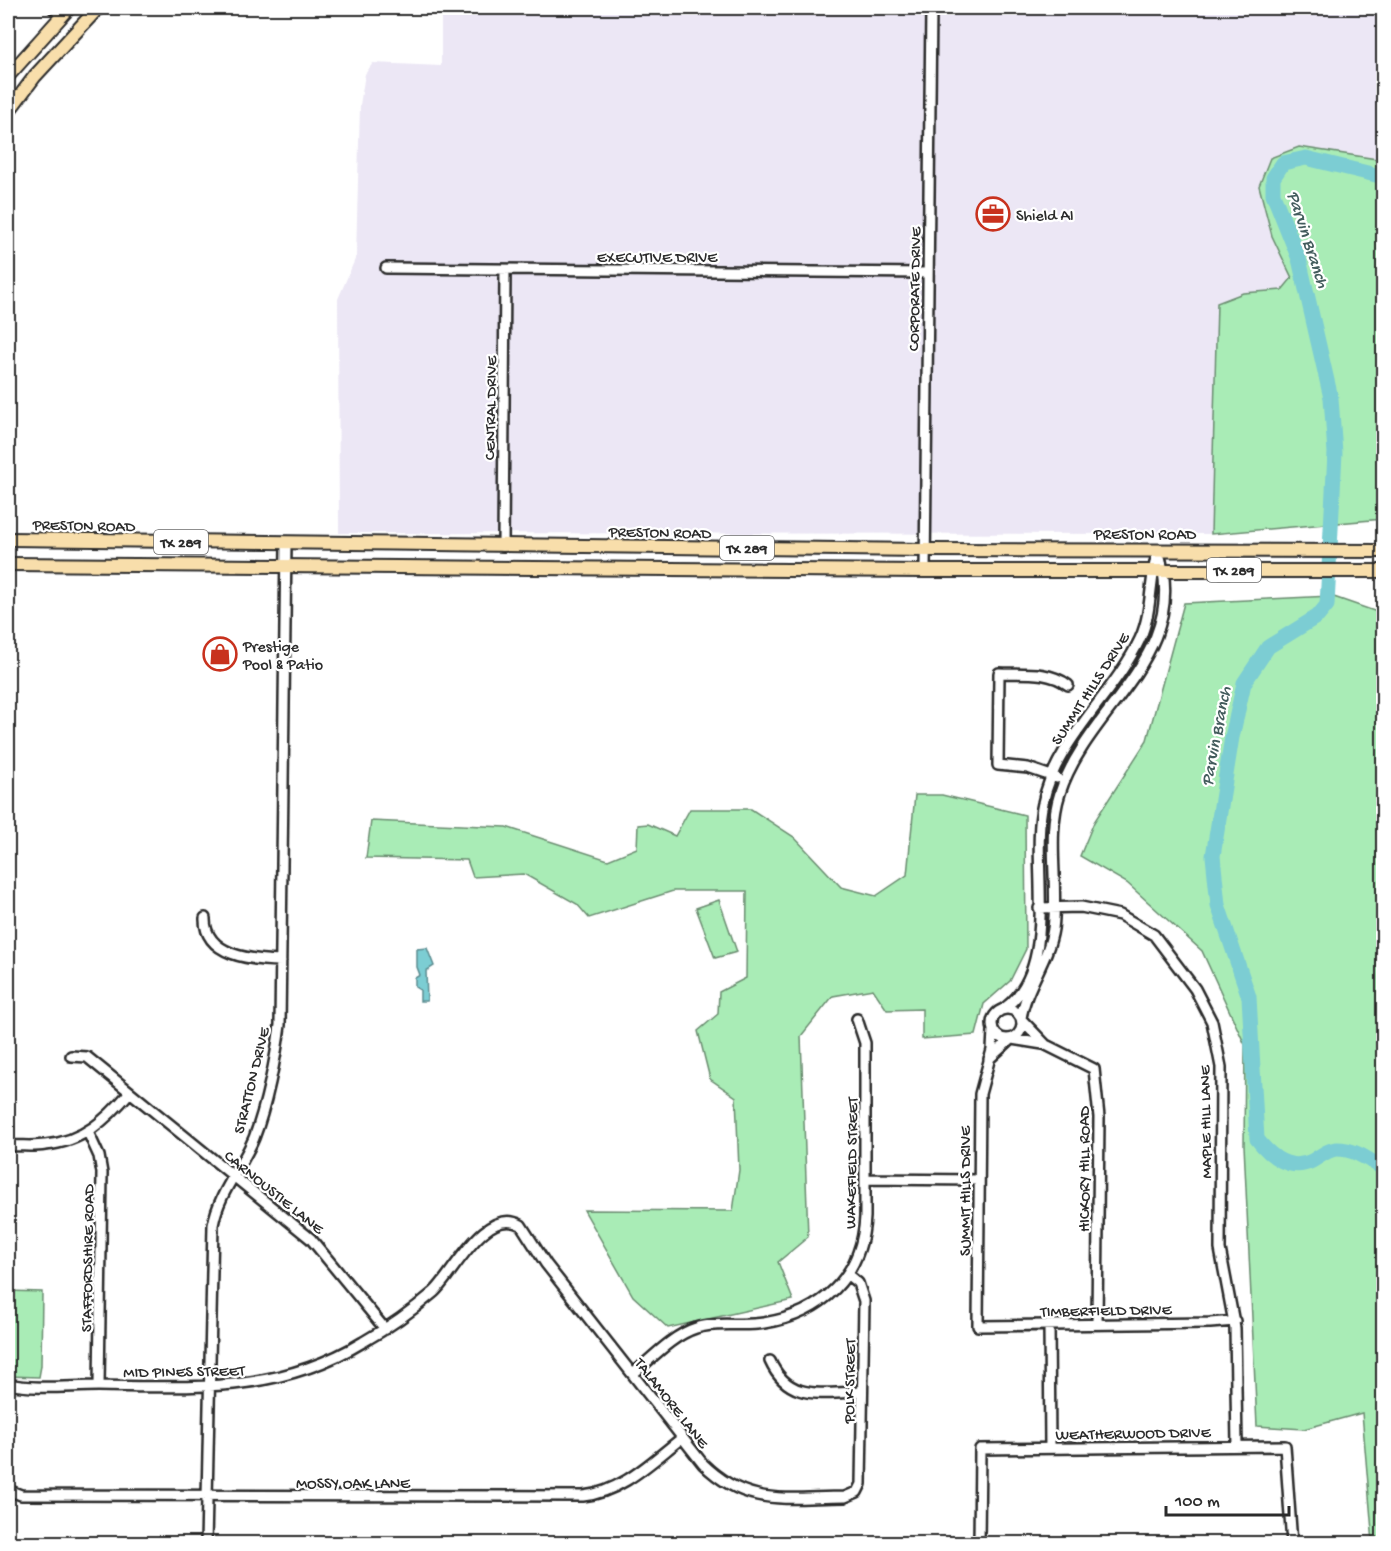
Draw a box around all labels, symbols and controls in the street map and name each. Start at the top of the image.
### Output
water label: Parvin Branch [1281,189,1332,291]
office icon: Shield AI [975,196,1011,232]
place label: Shield AI [1016,208,1074,227]
street label: CORPORATE DRIVE [906,226,927,351]
street label: EXECUTIVE DRIVE [597,250,718,269]
street label: CENTRAL DRIVE [482,355,503,460]
street label: PRESTON ROAD [32,517,136,538]
street label: PRESTON ROAD [608,524,712,545]
street label: PRESTON ROAD [1093,527,1197,546]
road number: TX 289 [154,530,208,554]
road number: TX 289 [720,536,774,560]
road number: TX 289 [1207,558,1261,582]
street label: SUMMIT HILLS DRIVE [1049,629,1136,750]
shop icon: Prestige Pool & Patio [202,636,238,672]
place label: Prestige Pool & Patio [242,639,323,676]
water label: Parvin Branch [1198,685,1237,788]
street label: STRATTON DRIVE [231,1025,276,1136]
street label: MAPLE HILL LANE [1197,1064,1218,1179]
street label: WAKEFIELD STREET [843,1096,864,1229]
street label: HICKORY HILL ROAD [1077,1105,1096,1232]
street label: SUMMIT HILLS DRIVE [958,1125,977,1256]
street label: CARNOUSTIE LANE [219,1148,327,1240]
street label: STAFFORDSHIRE ROAD [79,1183,100,1332]
street label: TIMBERFIELD DRIVE [1039,1302,1173,1323]
street label: POLK STREET [841,1338,862,1425]
street label: TALAMORE LANE [628,1354,712,1454]
street label: MID PINES STREET [123,1363,246,1384]
street label: WEATHERWOOD DRIVE [1055,1425,1212,1446]
street label: MOSSY OAK LANE [296,1476,411,1495]
scale bar [1166,1479,1289,1517]
text: 100 m [1174,1492,1220,1513]

